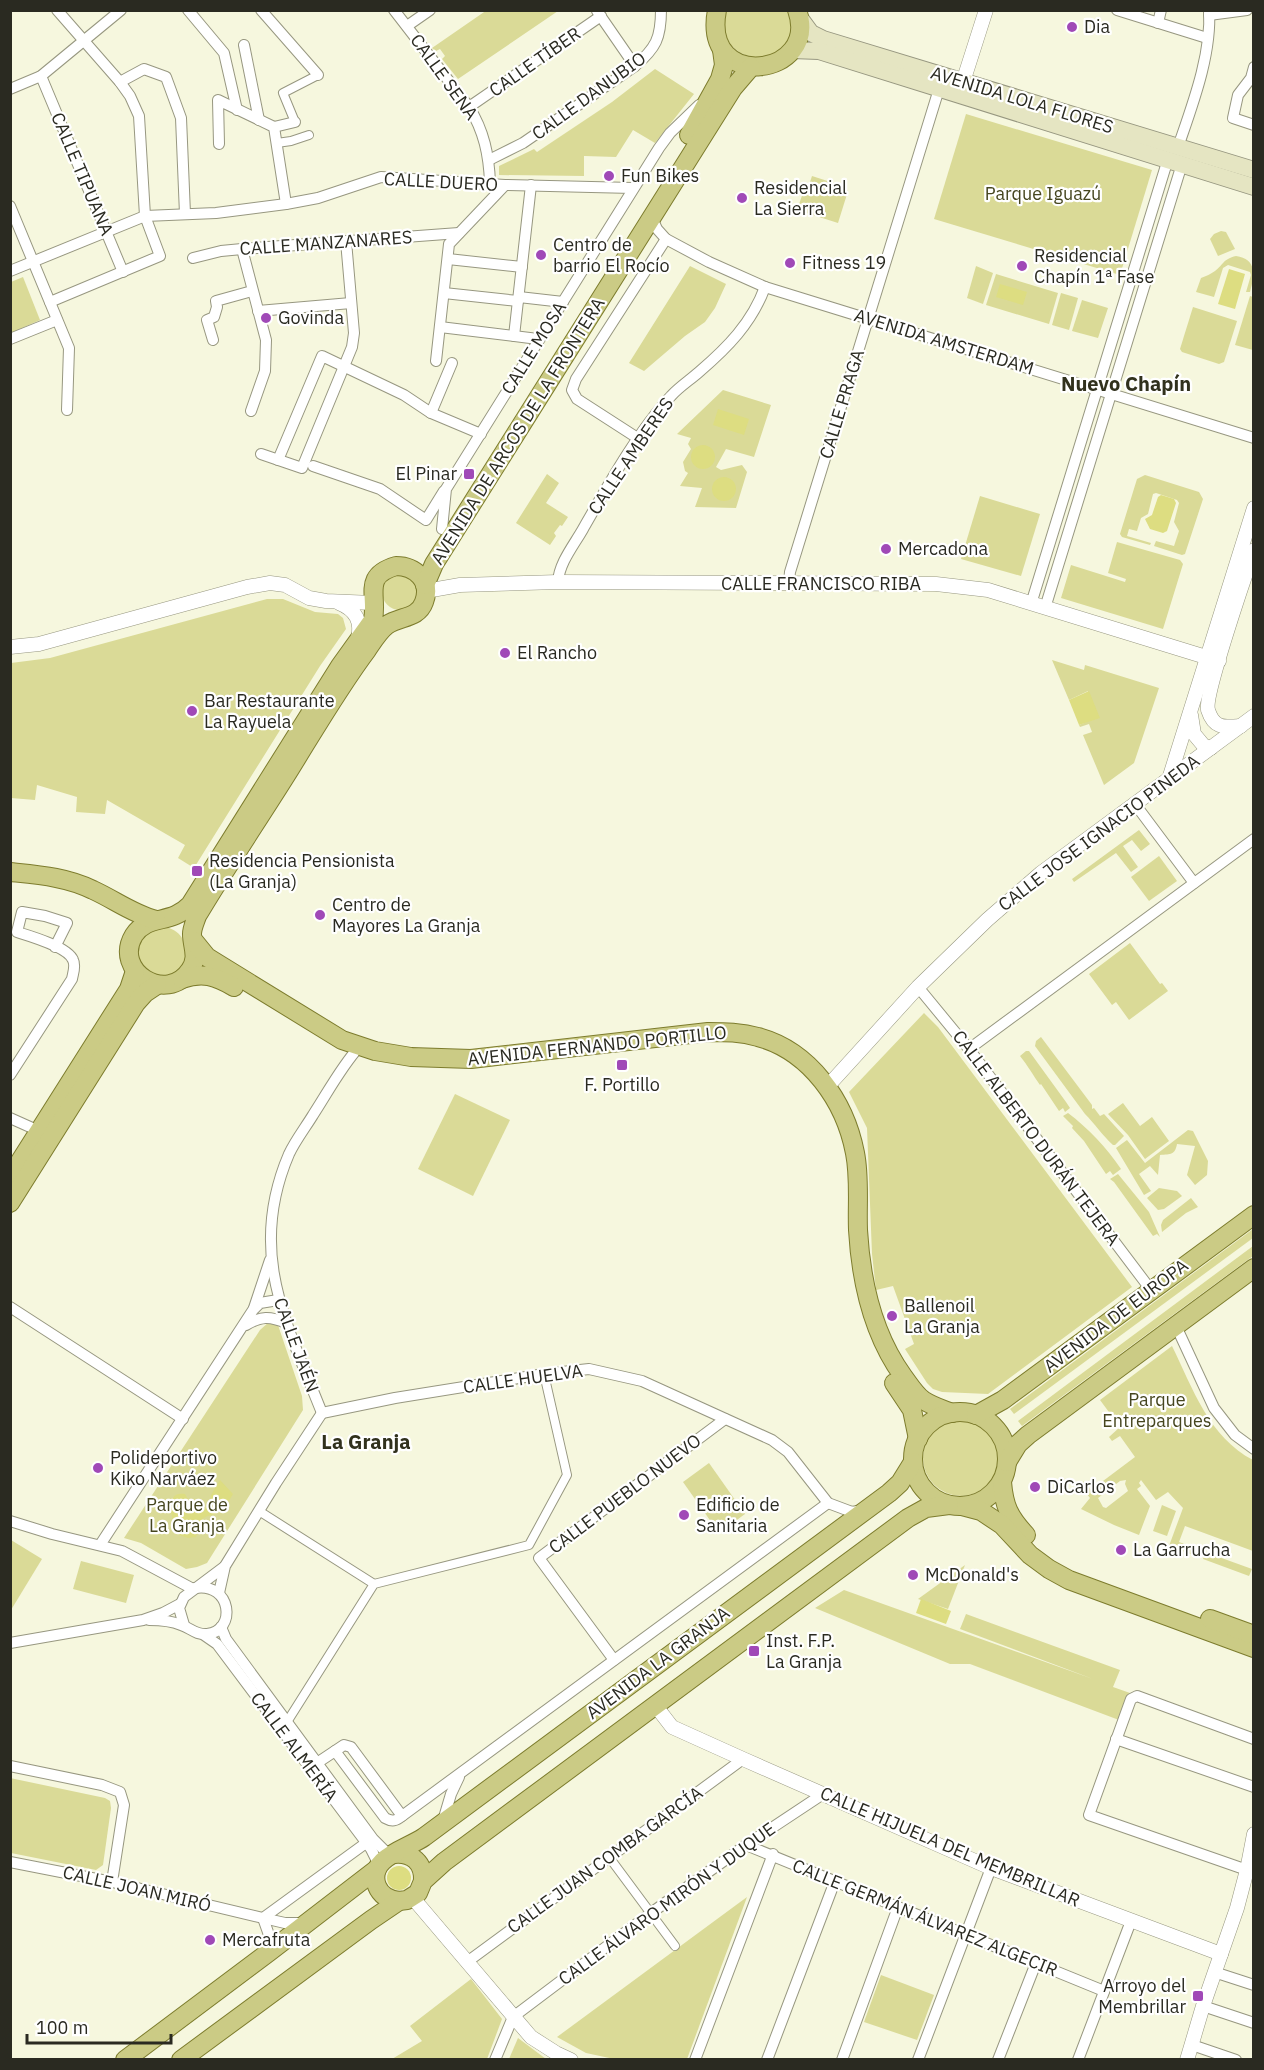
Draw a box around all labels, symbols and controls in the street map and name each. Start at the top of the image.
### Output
place label: Dia [1084,15,1111,38]
marker: Dia [1065,20,1079,34]
street label: CALLE TÍBER [484,22,585,102]
street label: CALLE SENA [406,29,484,125]
street label: CALLE DANUBIO [527,46,650,145]
street label: AVENIDA LOLA FLORES [928,61,1116,138]
street label: CALLE TIPUANA [46,109,119,239]
place label: Fun Bikes [621,164,699,187]
street label: CALLE DUERO [383,167,499,196]
marker: Fun Bikes [602,169,616,183]
place label: Residencial La Sierra [754,176,847,220]
park label: Parque Iguazú [985,182,1101,205]
marker: Residencial La Sierra [735,191,749,205]
street label: CALLE MANZANARES [239,225,413,260]
place label: Centro de barrio El Rocío [553,233,670,277]
place label: Residencial Chapín 1ª Fase [1034,244,1154,288]
marker: Centro de barrio El Rocío [534,248,548,262]
place label: Fitness 19 [802,251,886,274]
marker: Fitness 19 [783,256,797,270]
marker: Residencial Chapín 1ª Fase [1015,259,1029,273]
street label: AVENIDA DE ARCOS DE LA FRONTERA [426,293,610,569]
street label: CALLE MOSA [496,297,571,398]
street label: AVENIDA AMSTERDAM [852,303,1037,380]
place label: Govinda [278,306,344,329]
marker: Govinda [259,311,273,325]
street label: CALLE PRAGA [814,346,869,461]
district label: Nuevo Chapín [1061,370,1191,397]
street label: CALLE AMBERES [583,393,678,519]
place label: El Pinar [396,462,457,485]
marker: El Pinar [462,467,476,481]
place label: Mercadona [898,537,988,560]
marker: Mercadona [879,542,893,556]
street label: CALLE FRANCISCO RIBA [721,572,921,595]
place label: El Rancho [517,641,597,664]
marker: El Rancho [498,646,512,660]
place label: Bar Restaurante La Rayuela [204,689,335,733]
marker: Bar Restaurante La Rayuela [185,704,199,718]
street label: CALLE JOSE IGNACIO PINEDA [993,749,1204,916]
place label: Residencia Pensionista (La Granja) [209,849,395,893]
marker: Residencia Pensionista (La Granja) [190,864,204,878]
place label: Centro de Mayores La Granja [332,893,481,937]
marker: Centro de Mayores La Granja [313,908,327,922]
street label: AVENIDA FERNANDO PORTILLO [466,1020,728,1071]
street label: CALLE ALBERTO DURÁN TEJERA [948,1025,1125,1250]
marker: F. Portillo [615,1058,629,1072]
place label: F. Portillo [584,1073,660,1096]
street label: AVENIDA DE EUROPA [1039,1253,1193,1377]
street label: CALLE JAÉN [269,1294,324,1395]
place label: Ballenoil La Granja [904,1294,980,1338]
marker: Ballenoil La Granja [885,1309,899,1323]
street label: CALLE HUELVA [462,1359,585,1398]
park label: Parque Entreparques [1102,1388,1212,1432]
district label: La Granja [321,1428,411,1455]
street label: CALLE PUEBLO NUEVO [544,1429,706,1558]
place label: Polideportivo Kiko Narváez [110,1446,217,1490]
marker: Polideportivo Kiko Narváez [91,1461,105,1475]
place label: DiCarlos [1047,1475,1115,1498]
marker: DiCarlos [1028,1480,1042,1494]
park label: Parque de La Granja [146,1493,228,1537]
place label: Edificio de Sanitaria [696,1493,780,1537]
marker: Edificio de Sanitaria [677,1508,691,1522]
place label: La Garrucha [1133,1538,1231,1561]
marker: La Garrucha [1114,1543,1128,1557]
place label: McDonald's [925,1563,1019,1586]
marker: McDonald's [906,1568,920,1582]
street label: AVENIDA LA GRANJA [581,1601,734,1724]
place label: Inst. F.P. La Granja [766,1629,842,1673]
marker: Inst. F.P. La Granja [747,1644,761,1658]
street label: CALLE ALMERÍA [246,1687,343,1806]
street label: CALLE JUAN COMBA GARCÍA [502,1781,707,1938]
street label: CALLE HIJUELA DEL MEMBRILLAR [817,1781,1084,1912]
street label: CALLE ÁLVARO MIRÓN Y DUQUE [554,1817,780,1990]
street label: CALLE GERMÁN ÁLVAREZ ALGECIR [789,1854,1061,1981]
street label: CALLE JOAN MIRÓ [61,1860,214,1917]
place label: Mercafruta [222,1928,311,1951]
marker: Mercafruta [203,1933,217,1947]
place label: Arroyo del Membrillar [1098,1974,1186,2018]
marker: Arroyo del Membrillar [1191,1989,1205,2003]
scale bar [27,2007,171,2045]
text: 100 m [36,2016,88,2039]

